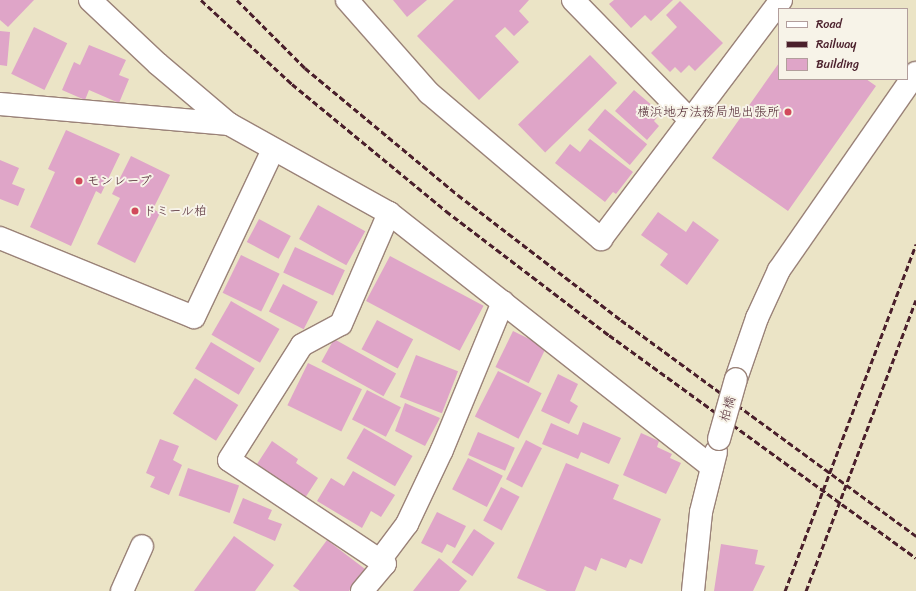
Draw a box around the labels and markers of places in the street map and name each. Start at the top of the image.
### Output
place label: 横浜地方法務局旭出張所 [637,104,780,120]
marker: 横浜地方法務局旭出張所 [783,107,793,117]
place label: モンレーブ [87,173,153,189]
marker: モンレーブ [74,176,84,186]
place label: ドミール柏 [143,203,208,219]
marker: ドミール柏 [130,206,140,216]

